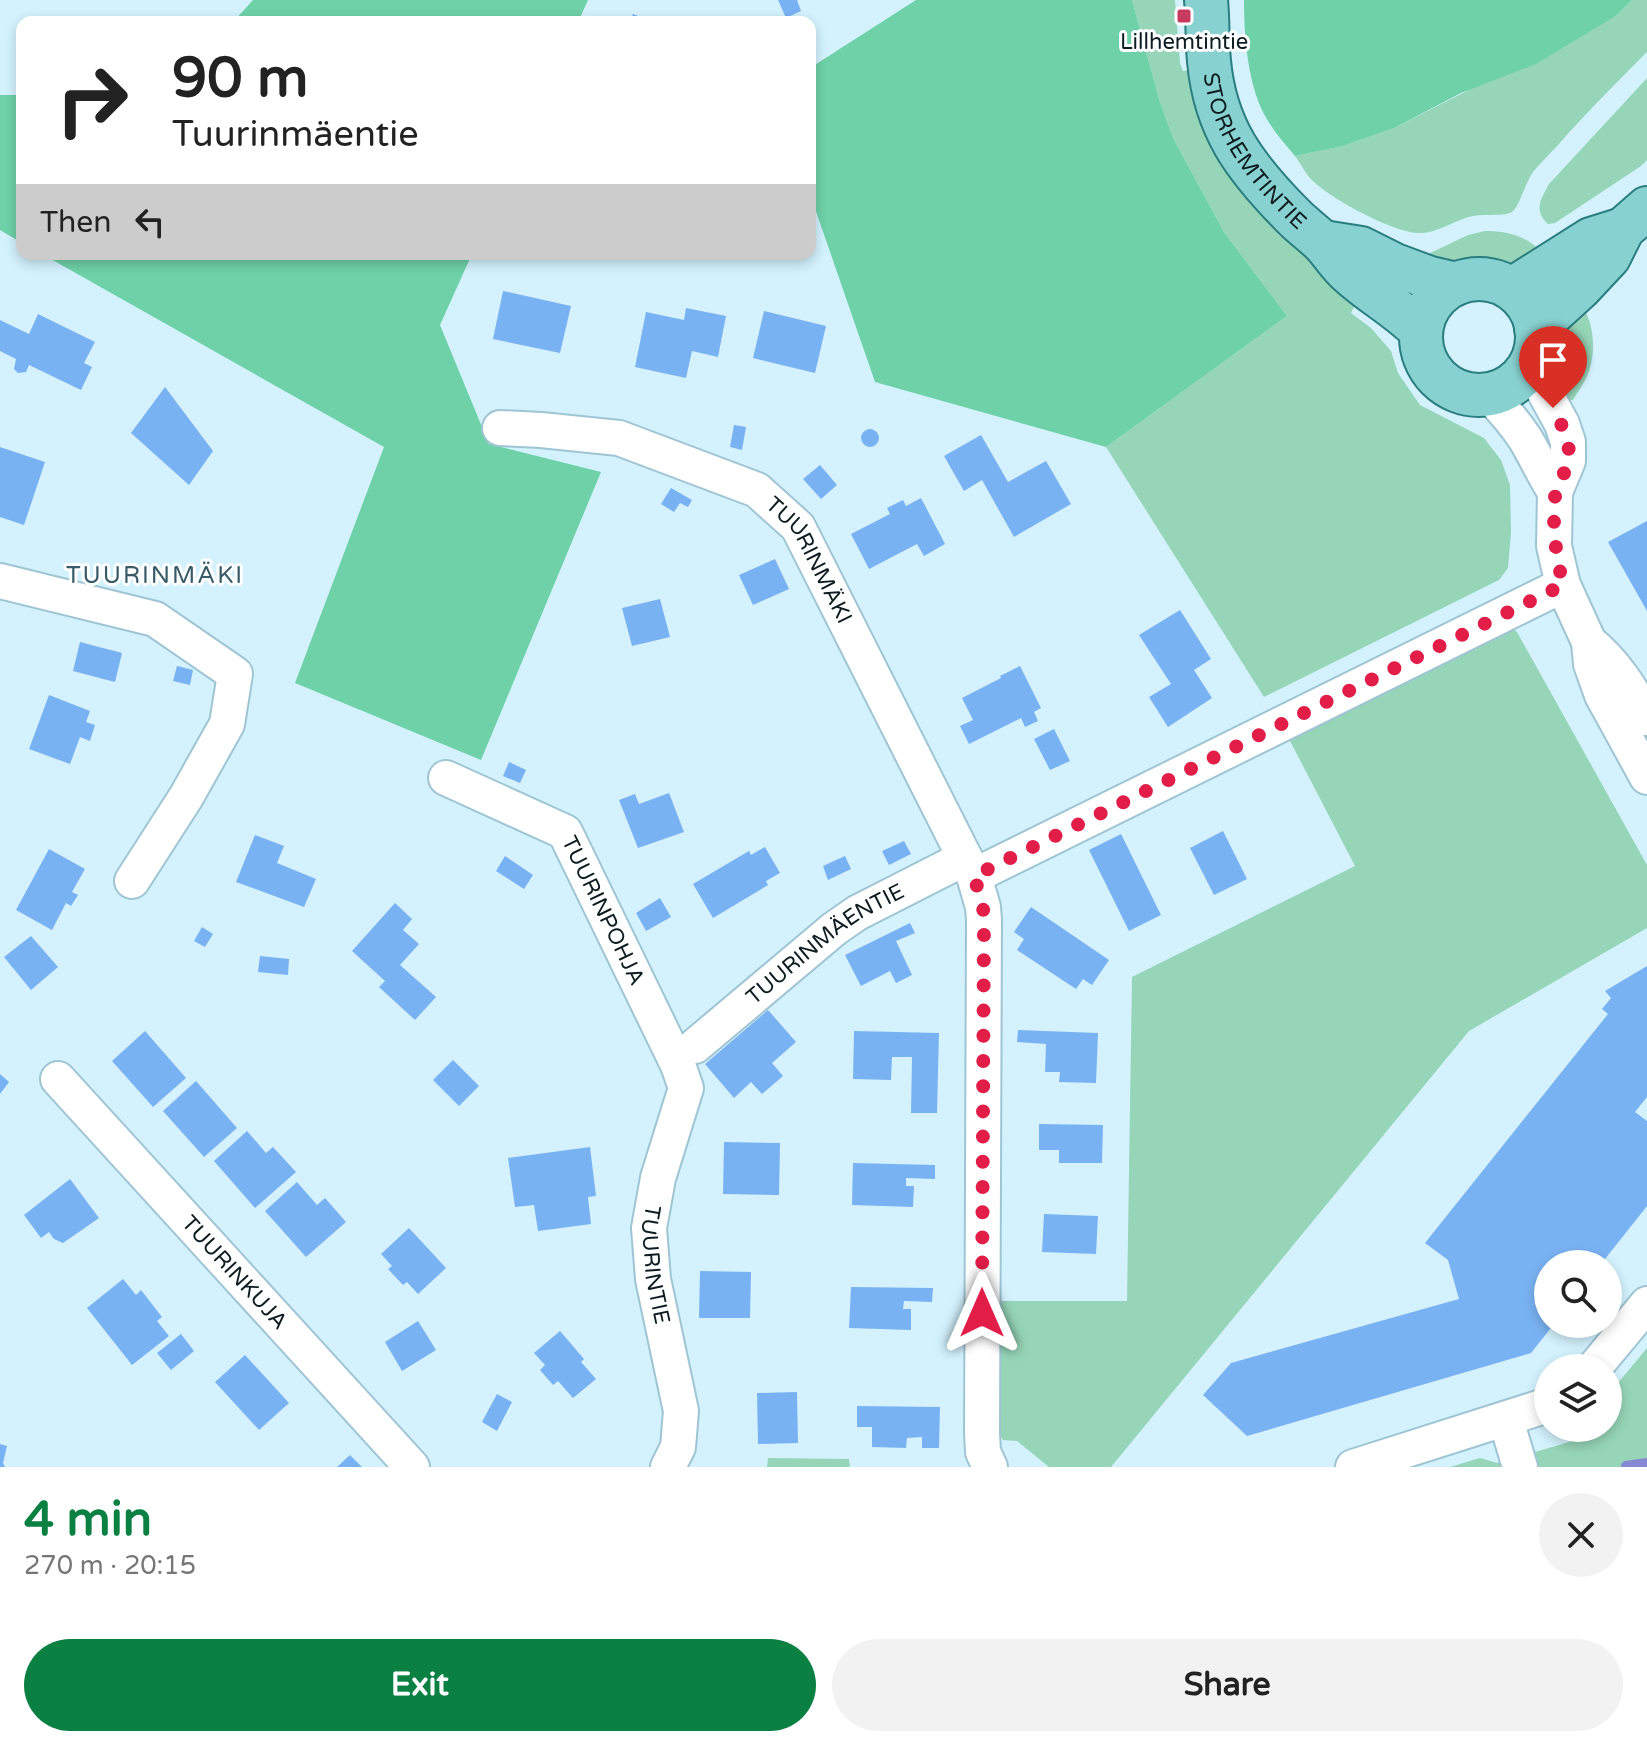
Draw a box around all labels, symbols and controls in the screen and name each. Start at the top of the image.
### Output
marker: Lillhemtintie [1175,7,1193,25]
place label: Lillhemtintie [1120,29,1248,55]
text: 90 m [172,45,308,112]
icon: right [40,48,144,152]
street label: STORHEMTINTIE [1197,71,1312,235]
text: Tuurinmäentie [172,113,419,156]
icon: left [128,200,172,244]
text: Then [40,204,112,241]
pin [1519,326,1587,408]
icon: arrive [1531,338,1575,382]
street label: TUURINMÄKI [761,491,858,628]
district label: TUURINMÄKI [66,561,244,590]
street label: TUURINPOHJA [556,832,650,989]
street label: TUURINMÄENTIE [741,878,908,1010]
street label: TUURINTIE [635,1203,675,1327]
street label: TUURINKUJA [176,1210,293,1335]
map controls [1534,1250,1622,1442]
button: search [1534,1250,1622,1338]
position arrow [940,1271,1024,1355]
button: layers [1534,1354,1622,1442]
text: 4 min [24,1491,152,1549]
button: close [1539,1493,1623,1577]
text: 270 m · 20:15 [24,1550,196,1581]
button: Exit [24,1639,816,1731]
button: Share [832,1639,1623,1731]

